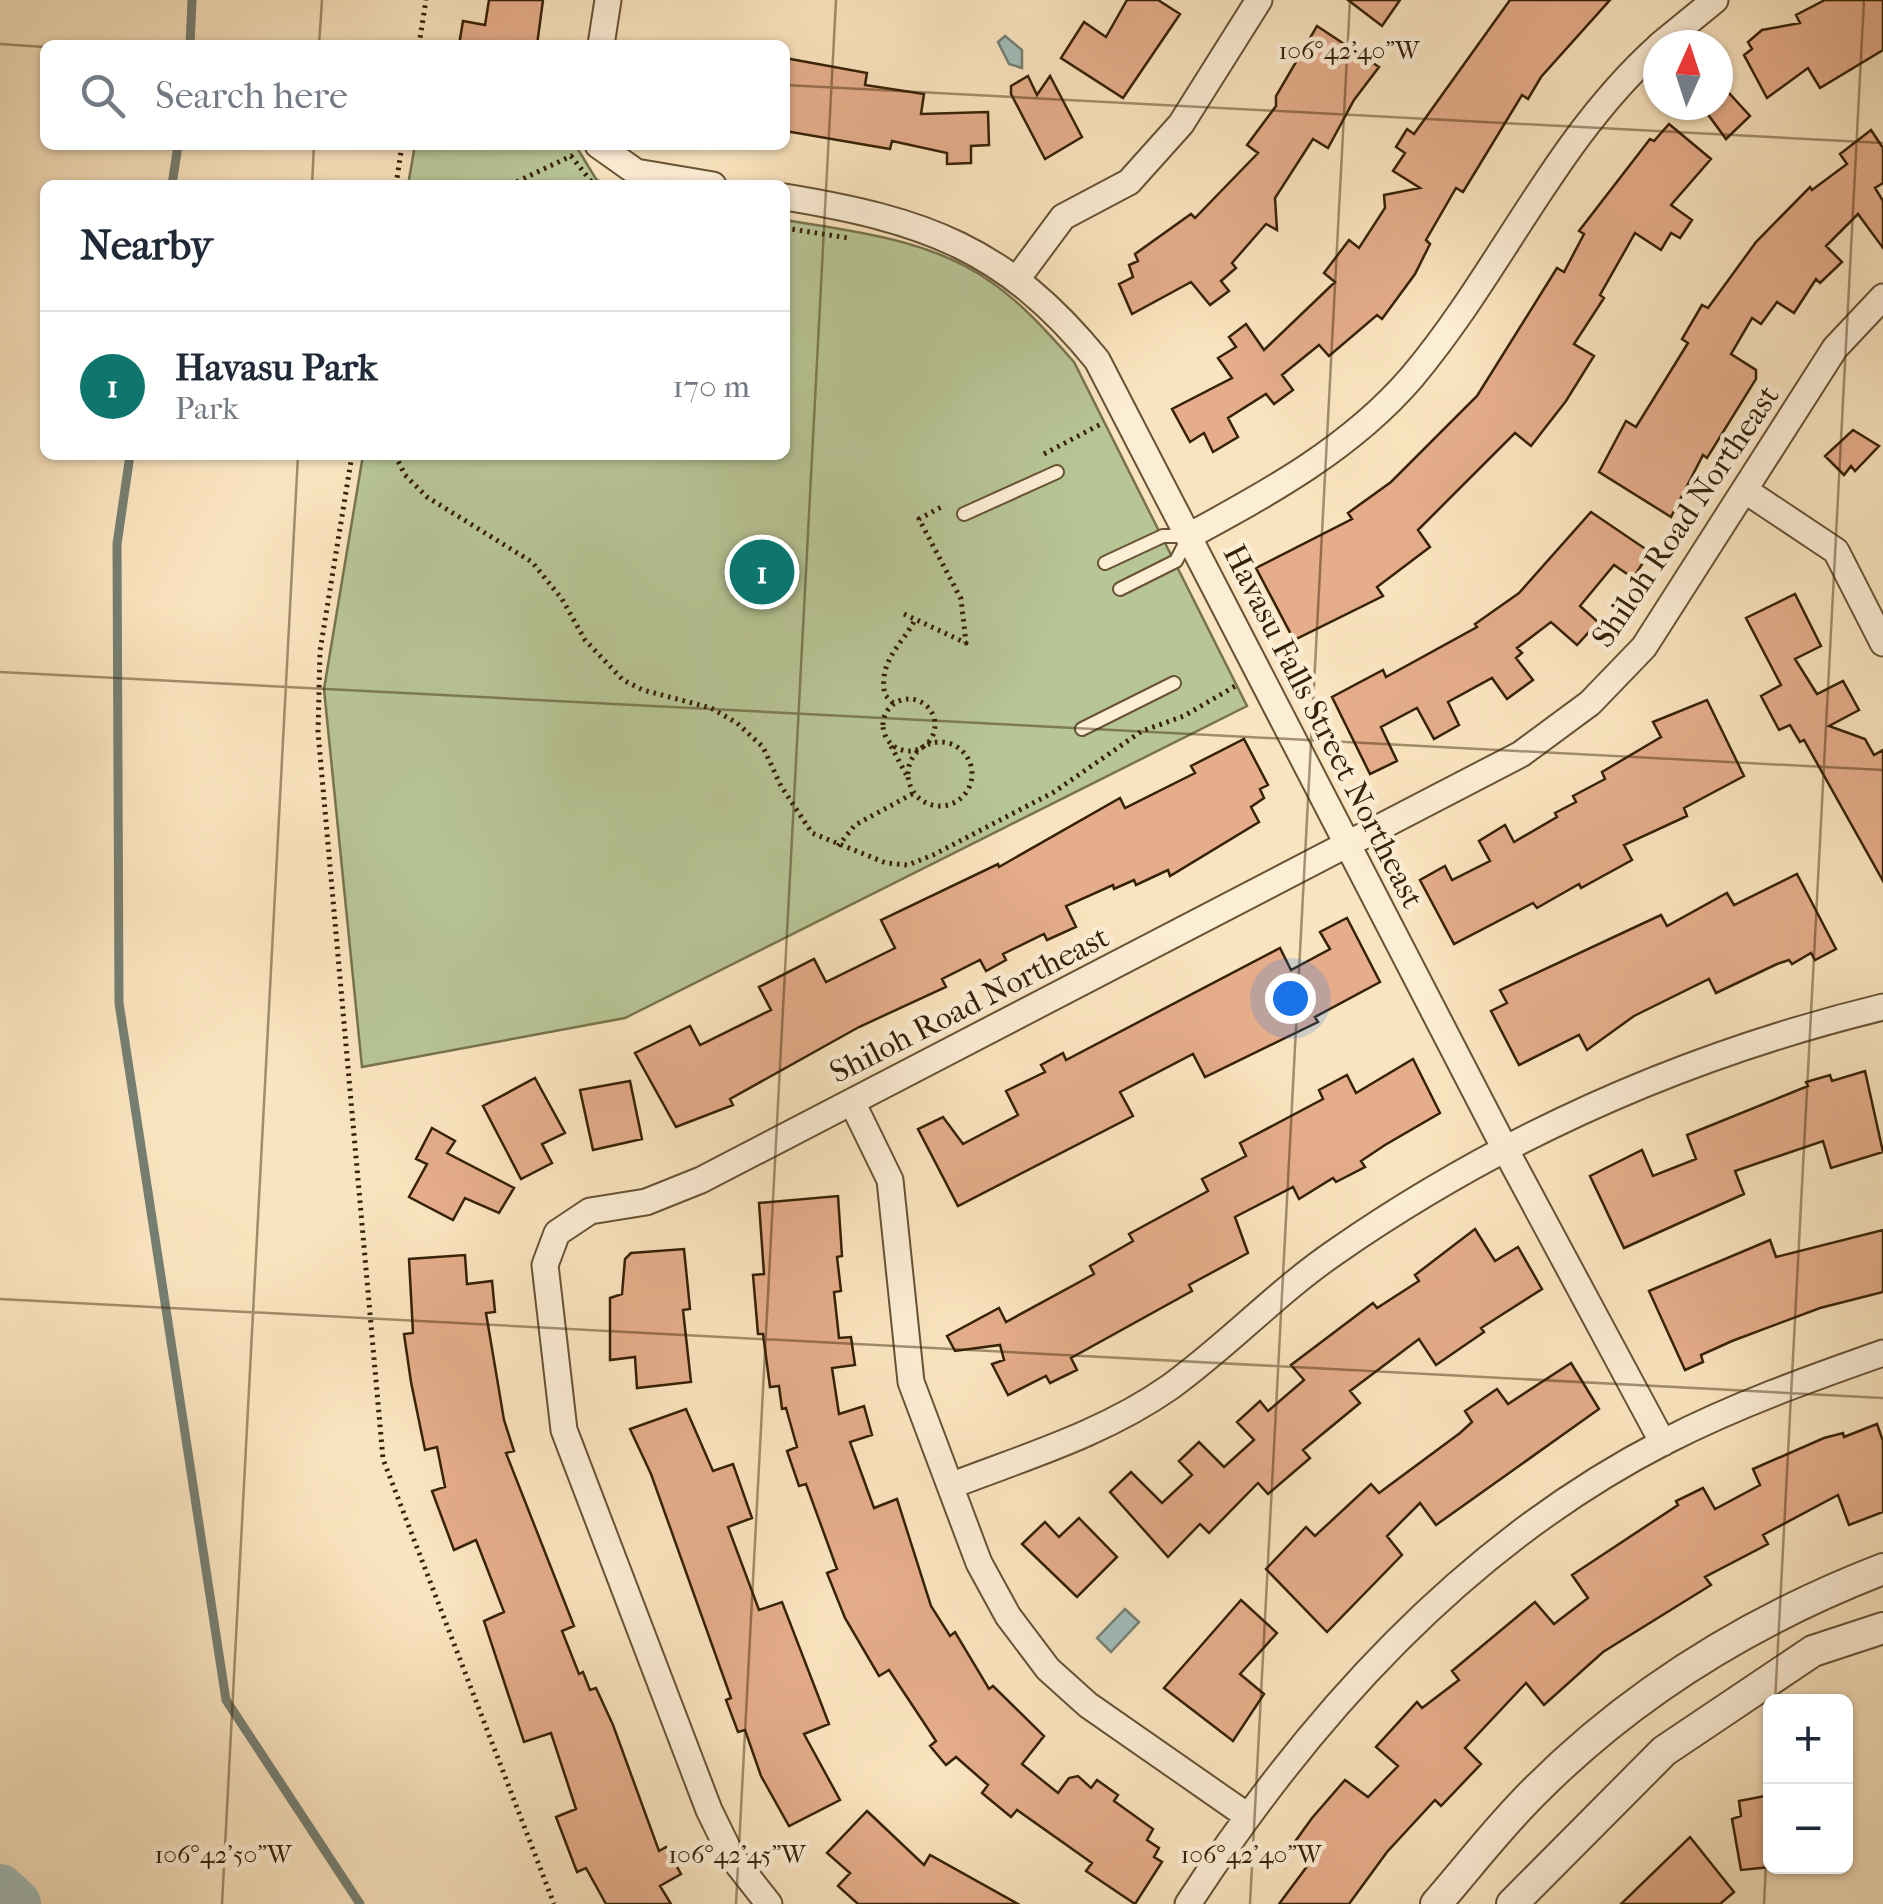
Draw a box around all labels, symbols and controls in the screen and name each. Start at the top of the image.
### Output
north arrow [1643,30,1733,120]
text: 106°42'40"W [1279,36,1421,65]
search box [40,40,790,150]
icon: search [75,68,130,123]
text: Search here [155,73,348,118]
text: Nearby [80,221,212,270]
text: Havasu Park [175,345,377,390]
text: 1 [107,368,118,405]
text: 170 m [672,368,750,405]
street label: Shiloh Road Northeast [1584,378,1787,654]
text: Park [175,390,239,427]
pin: 1 [730,534,794,610]
street label: Havasu Falls Street Northeast [1216,538,1432,915]
street label: Shiloh Road Northeast [824,918,1115,1091]
your location [1265,973,1316,1024]
map controls [1763,1694,1853,1874]
button: + [1763,1694,1853,1784]
button: − [1763,1784,1853,1874]
text: 106°42'50"W [155,1840,293,1869]
text: 106°42'45"W [668,1840,807,1869]
text: 106°42'40"W [1181,1840,1323,1869]

